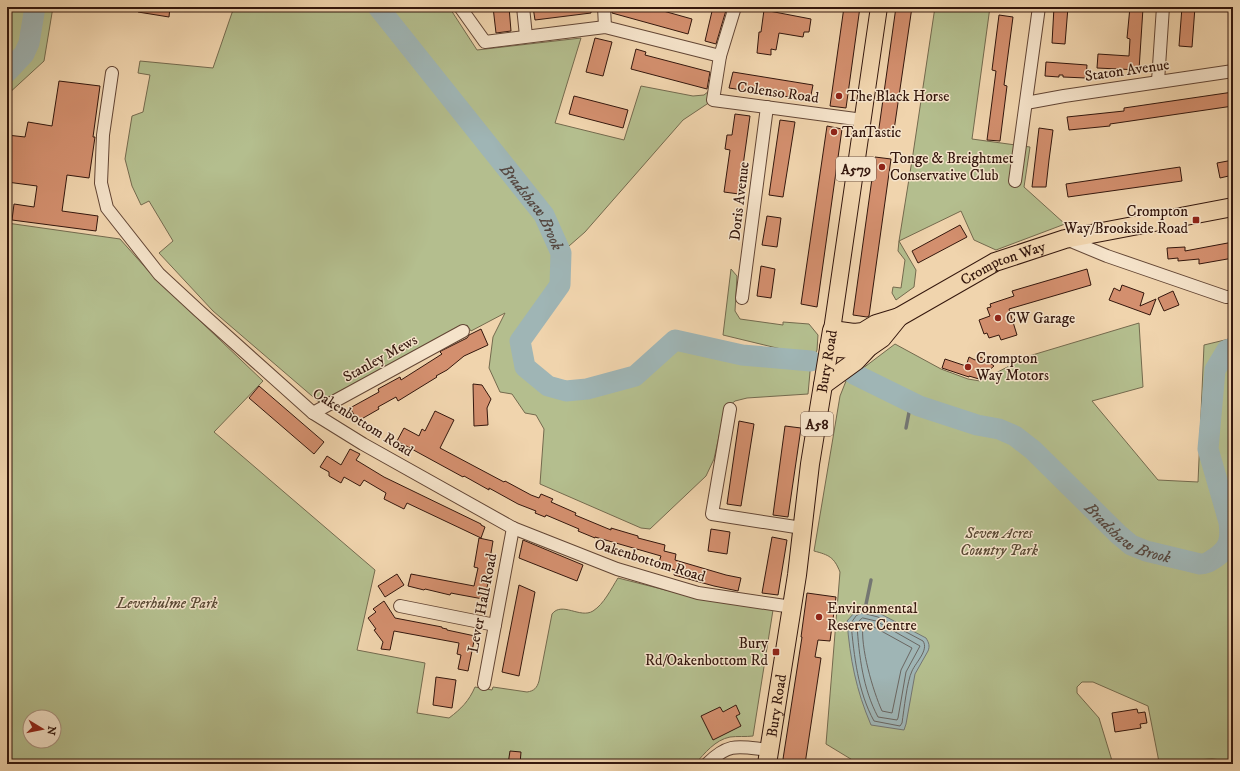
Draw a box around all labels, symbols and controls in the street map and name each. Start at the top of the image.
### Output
street label: Staton Avenue [1083,55,1171,86]
street label: Colenso Road [736,77,821,108]
place label: The Black Horse [847,87,949,106]
marker: The Black Horse [834,91,844,101]
place label: TanTastic [842,123,902,142]
marker: TanTastic [829,127,839,137]
place label: Tonge & Breightmet Conservative Club [890,149,1014,185]
road number: A579 [836,157,876,181]
water label: Bradshaw Brook [495,159,568,254]
street label: Doris Avenue [725,161,754,242]
marker: Tonge & Breightmet Conservative Club [877,162,887,172]
place label: Crompton Way/Brookside Road [1063,202,1189,238]
marker: Crompton Way/Brookside Road [1191,215,1201,225]
street label: Crompton Way [957,237,1049,290]
place label: CW Garage [1006,309,1075,328]
marker: CW Garage [993,313,1003,323]
street label: Bury Road [813,328,842,395]
street label: Stanley Mews [340,330,421,387]
place label: Crompton Way Motors [975,349,1049,385]
marker: Crompton Way Motors [963,362,973,372]
street label: Oakenbottom Road [309,384,417,461]
road number: A58 [801,412,833,436]
water label: Bradshaw Brook [1080,497,1173,568]
park label: Seven Acres Country Park [960,524,1039,560]
street label: Oakenbottom Road [592,535,708,587]
street label: Lever Hall Road [464,551,502,654]
park label: Leverhulme Park [115,594,218,613]
place label: Environmental Reserve Centre [827,599,918,635]
marker: Environmental Reserve Centre [814,612,824,622]
place label: Bury Rd/Oakenbottom Rd [645,634,769,670]
marker: Bury Rd/Oakenbottom Rd [771,647,781,657]
street label: Bury Road [762,672,791,739]
north arrow [22,709,62,749]
text: N [43,725,59,736]

